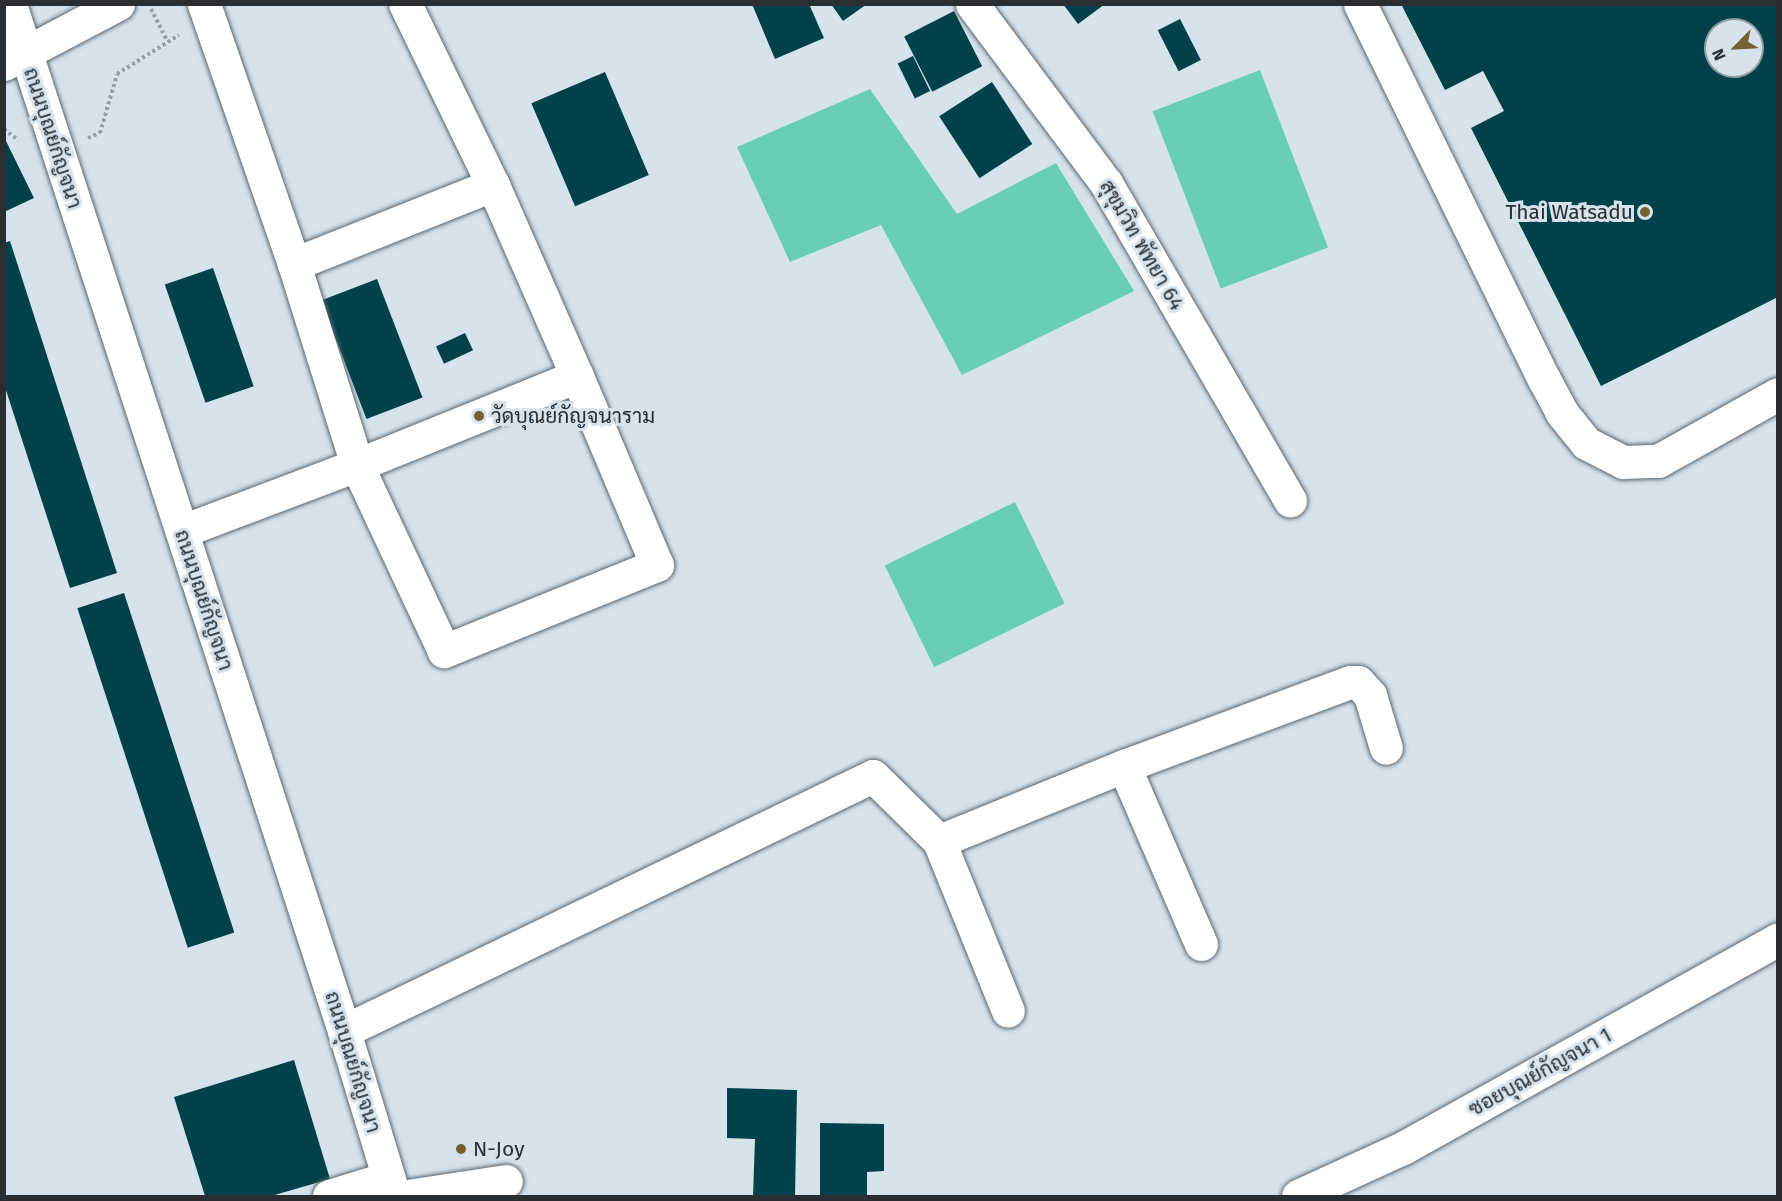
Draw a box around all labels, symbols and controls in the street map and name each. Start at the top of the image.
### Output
north arrow [1704,18,1764,78]
text: N [1708,46,1730,63]
street label: ถนนบุณย์กัญจนา [18,64,88,212]
street label: สุขุมวิท พัทยา 64 [1094,175,1190,315]
place label: Thai Watsadu [1505,199,1633,225]
marker: Thai Watsadu [1638,205,1652,219]
place label: วัดบุณย์กัญจนาราม [491,403,655,429]
marker: วัดบุณย์กัญจนาราม [472,409,486,423]
street label: ถนนบุณย์กัญจนา [169,526,239,674]
street label: ถนนบุณย์กัญจนา [320,988,386,1136]
street label: ซอยบุณย์กัญจนา 1 [1464,1022,1616,1122]
place label: N-Joy [473,1136,525,1162]
marker: N-Joy [454,1142,468,1156]

